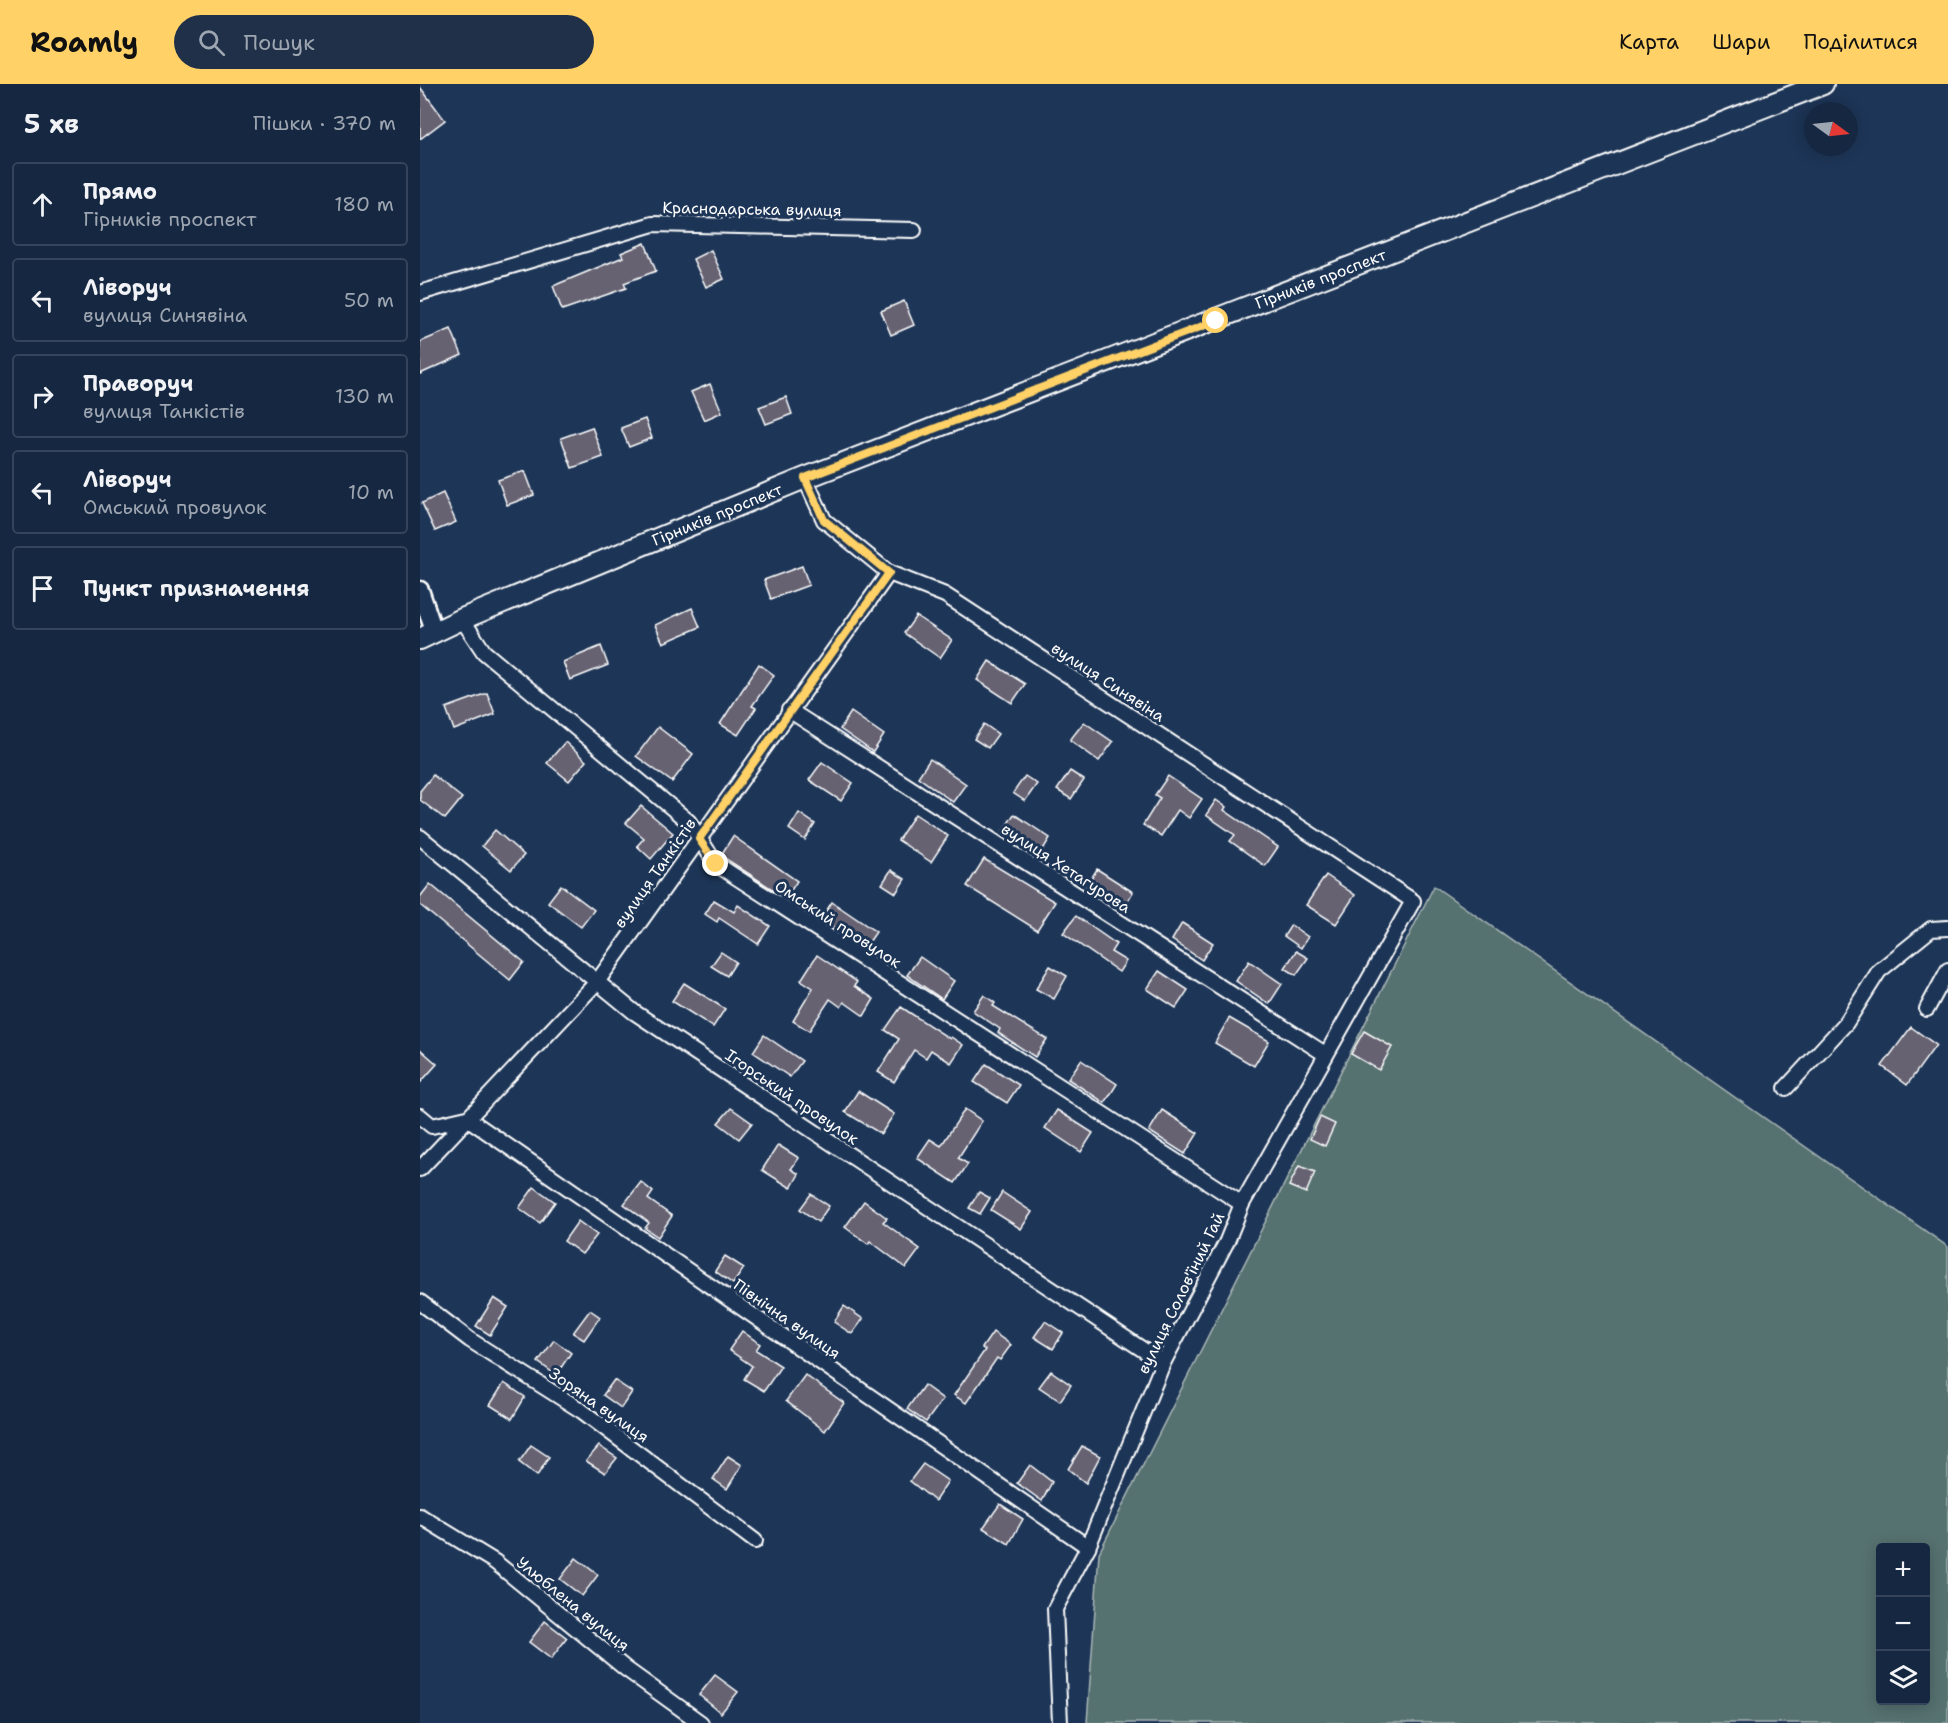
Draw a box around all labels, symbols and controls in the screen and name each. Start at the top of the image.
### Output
search box [174,15,594,69]
text: Roamly [30,23,138,61]
icon: search [195,26,228,59]
text: Пошук [243,28,315,57]
text: Карта [1619,28,1679,56]
text: Шари [1712,28,1770,56]
text: Поділитися [1803,28,1918,56]
north arrow [1804,102,1858,156]
text: 5 хв [24,106,79,141]
text: Пішки · 370 m [253,110,396,136]
text: Прямо [83,177,157,206]
icon: ahead [26,188,59,221]
text: 180 m [334,191,394,217]
street label: Краснодарська вулиця [662,197,842,221]
text: Гірників проспект [83,206,256,232]
street label: Гірників проспект [1252,243,1390,313]
text: Ліворуч [83,273,171,302]
icon: left [26,284,59,317]
text: 50 m [344,287,394,313]
text: вулиця Синявіна [83,302,247,328]
route start [1202,307,1228,333]
text: Праворуч [83,369,193,398]
icon: right [26,380,59,413]
text: 130 m [335,383,394,409]
text: вулиця Танкістів [83,398,245,424]
text: Ліворуч [83,465,171,494]
icon: left [26,476,59,509]
street label: Гірників проспект [649,478,786,550]
text: 10 m [348,479,394,505]
text: Омський провулок [83,494,267,520]
icon: arrive [26,572,59,605]
text: Пункт призначення [83,574,310,603]
street label: вулиця Синявіна [1047,637,1169,727]
street label: вулиця Танкістів [609,814,701,932]
street label: вулиця Хетагурова [997,818,1135,918]
route end [702,850,728,876]
street label: Омський провулок [771,875,906,973]
street label: Ігорський провулок [721,1044,863,1150]
street label: вулиця Солов'їний Гай [1133,1209,1229,1377]
street label: Північна вулиця [729,1274,845,1364]
street label: Зоряна вулиця [545,1363,653,1447]
map controls [1876,1543,1930,1705]
button: + [1876,1543,1930,1597]
street label: Улюблена вулиця [512,1552,634,1656]
button: − [1876,1597,1930,1651]
button: layers [1876,1651,1930,1705]

